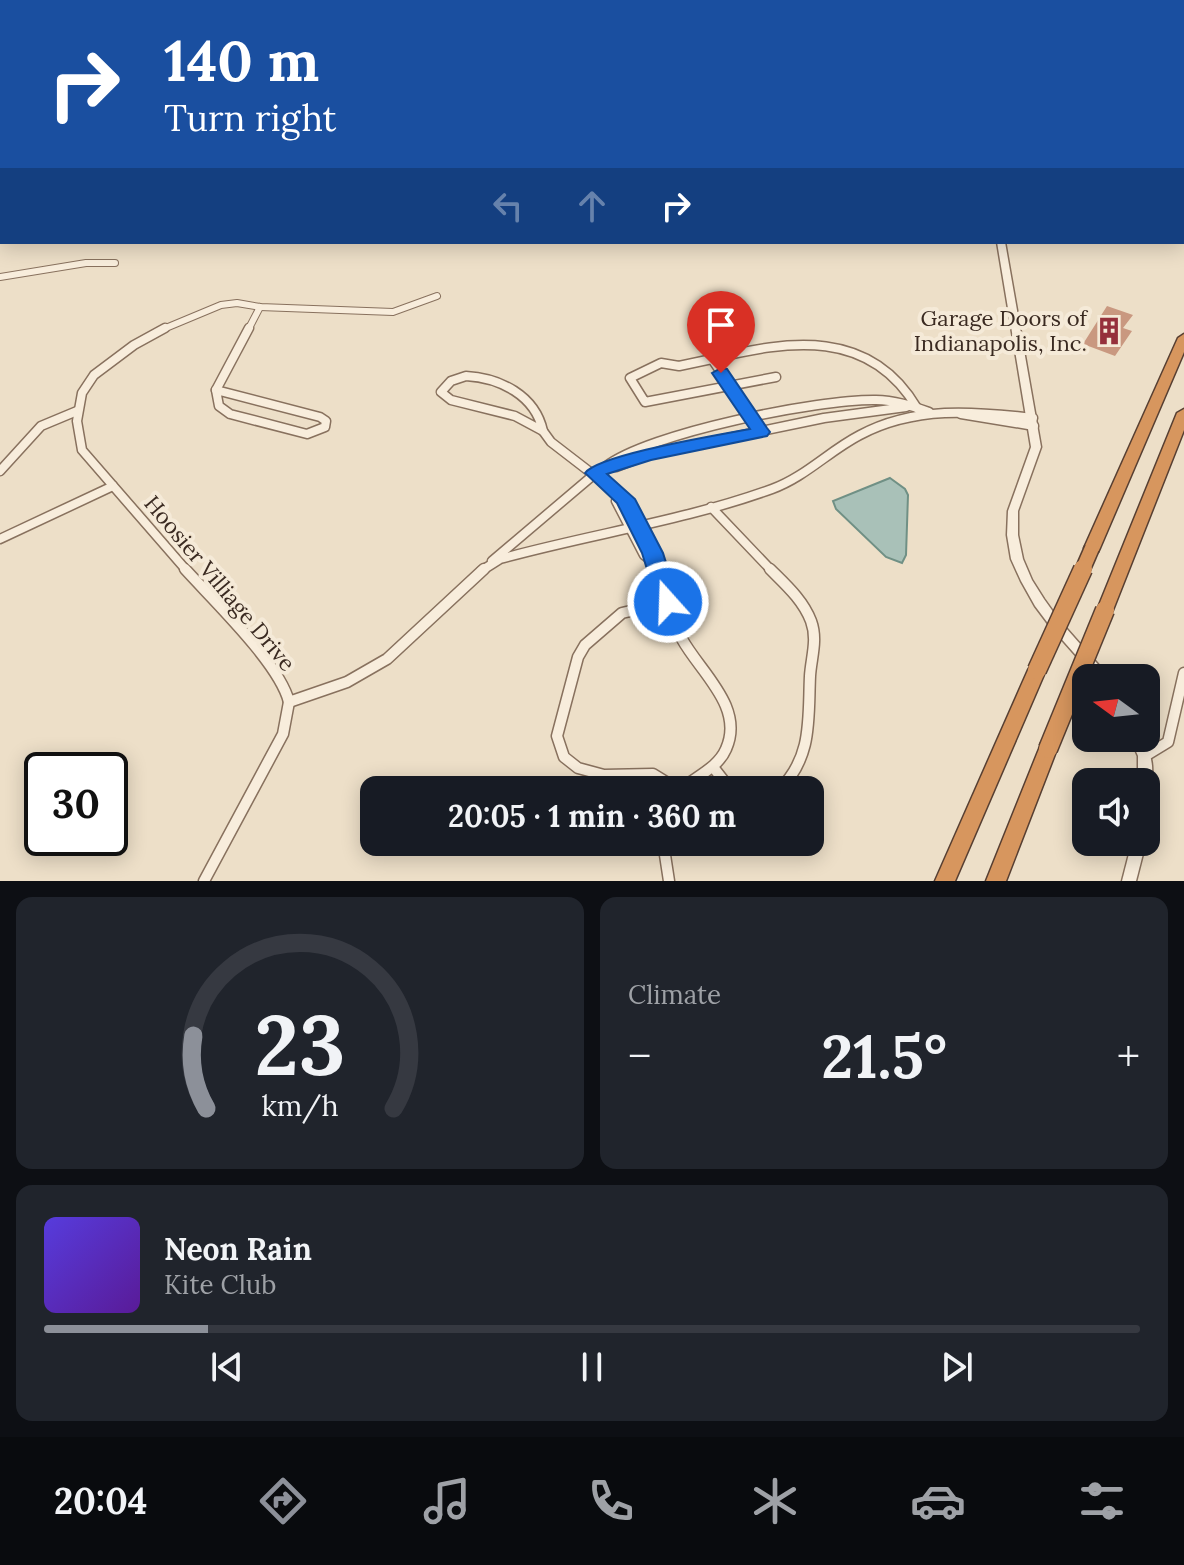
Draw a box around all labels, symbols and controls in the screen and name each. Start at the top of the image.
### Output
text: 140 m [164,25,319,96]
icon: right [32,32,136,136]
text: Turn right [164,95,337,141]
icon: left [486,184,530,228]
icon: ahead [570,184,614,228]
icon: right [654,184,698,228]
pin [687,291,755,373]
icon: arrive [699,303,743,347]
place label: Garage Doors of Indianapolis, Inc. [914,304,1089,357]
building icon: Garage Doors of Indianapolis, Inc. [1094,316,1124,346]
street label: Hoosier Villiage Drive [138,490,302,677]
position arrow [626,560,710,644]
north arrow [1072,664,1160,752]
map controls [1072,664,1160,856]
speed limit sign: 30 [24,752,128,856]
button: sound [1072,768,1160,856]
text: 20:05 · 1 min · 360 m [448,797,736,835]
text: Climate [628,978,721,1011]
text: 23 [255,991,345,1098]
text: 21.5° [821,1018,947,1094]
text: − [628,1028,651,1084]
text: + [1117,1028,1140,1084]
text: km/h [261,1087,339,1124]
text: Neon Rain [164,1230,312,1268]
text: Kite Club [164,1268,276,1301]
icon: previous [205,1345,249,1389]
icon: pause [570,1345,614,1389]
icon: next [935,1345,979,1389]
icon: directions [255,1473,311,1529]
icon: music [419,1473,475,1529]
icon: phone [583,1473,639,1529]
icon: climate [747,1473,803,1529]
icon: car [910,1473,966,1529]
icon: filters [1074,1473,1130,1529]
text: 20:04 [54,1478,148,1524]

